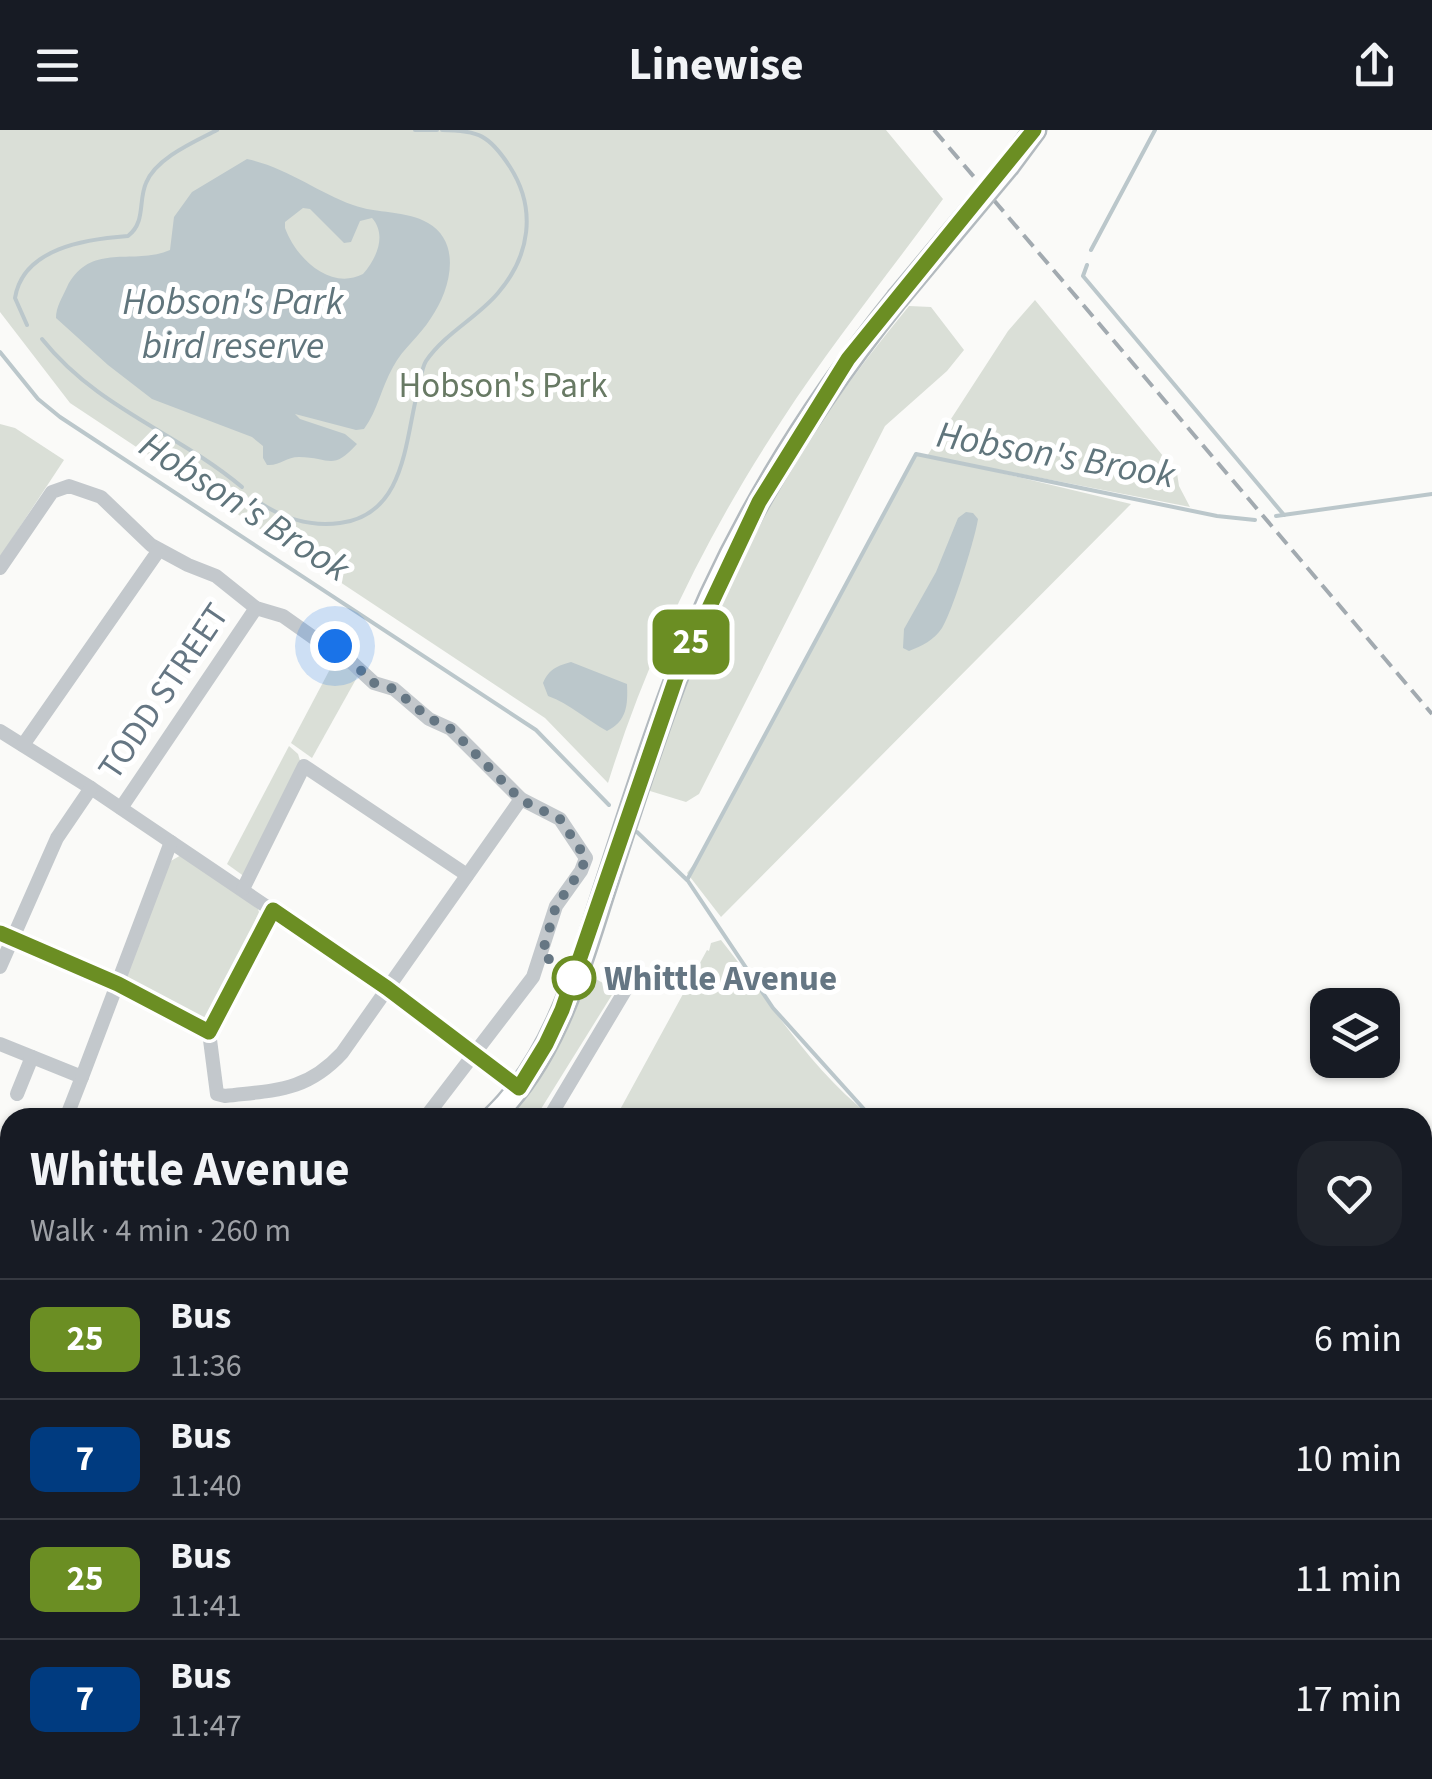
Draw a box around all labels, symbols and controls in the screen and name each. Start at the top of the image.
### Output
text: Linewise [628,33,804,97]
icon: menu [30,38,85,93]
icon: share [1347,38,1402,93]
water label: Hobson's Park bird reserve [122,275,345,373]
park label: Hobson's Park [399,361,608,411]
water label: Hobson's Brook [932,407,1180,503]
water label: Hobson's Brook [129,419,361,596]
street label: TODD STREET [86,593,241,790]
line badge: 25 [646,610,736,674]
text: 25 [673,617,709,667]
your location [310,621,360,671]
place label: Whittle Avenue [604,954,837,1004]
marker: Whittle Avenue [553,957,595,999]
map controls [1310,988,1400,1078]
button: layers [1310,988,1400,1078]
text: Whittle Avenue [30,1136,350,1204]
button: heart [1297,1141,1402,1246]
text: Walk · 4 min · 260 m [30,1208,291,1254]
text: Bus [170,1289,231,1343]
text: 6 min [1314,1312,1402,1366]
text: 25 [67,1314,103,1364]
text: 11:36 [170,1343,242,1389]
text: Bus [170,1409,231,1463]
text: 10 min [1295,1432,1402,1486]
text: 7 [76,1434,94,1484]
text: 11:40 [170,1463,242,1509]
text: Bus [170,1529,231,1583]
text: 11 min [1295,1552,1402,1606]
text: 25 [67,1554,103,1604]
text: 11:41 [170,1583,242,1629]
text: Bus [170,1649,231,1703]
text: 17 min [1295,1672,1402,1726]
text: 7 [76,1674,94,1724]
text: 11:47 [170,1703,242,1749]

